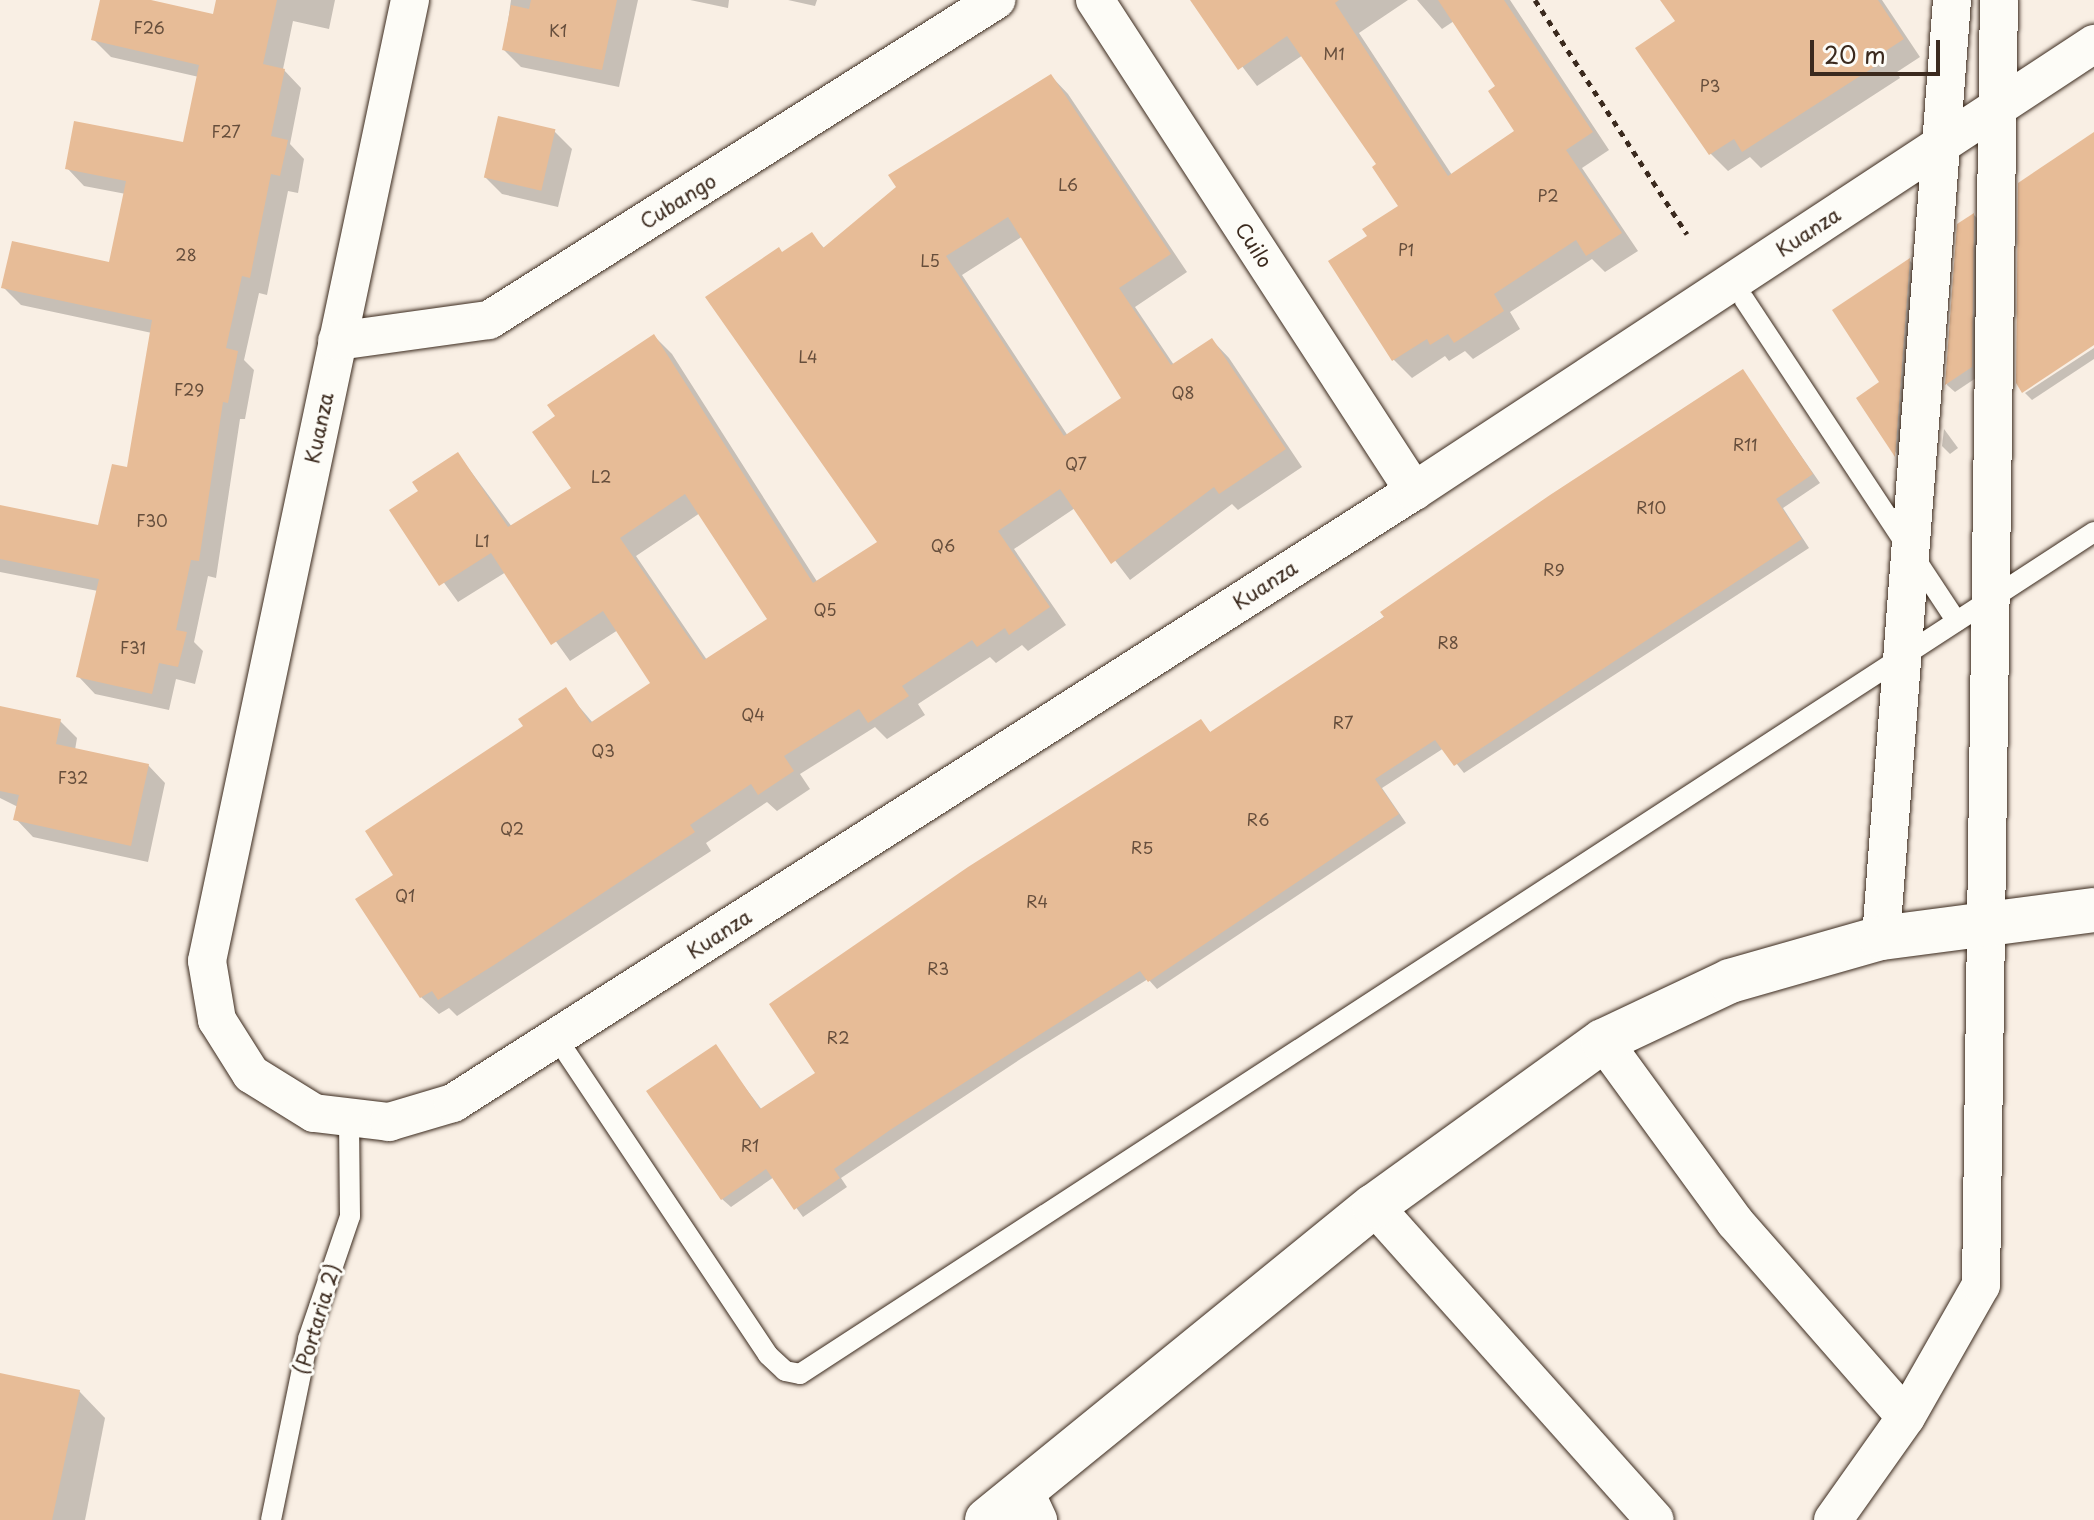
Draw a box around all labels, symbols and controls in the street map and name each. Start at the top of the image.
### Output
house number: F26 [133,17,165,37]
house number: K1 [549,20,567,40]
scale bar [1814,24,1944,74]
text: 20 m [1824,36,1886,72]
house number: M1 [1323,43,1345,63]
house number: P3 [1700,75,1720,95]
house number: F27 [211,121,241,141]
street label: Cubango [636,168,720,234]
house number: L6 [1058,174,1078,194]
house number: P2 [1537,185,1559,205]
street label: Kuanza [1771,202,1845,262]
street label: Cuilo [1231,218,1277,272]
house number: P1 [1398,239,1414,259]
house number: 28 [175,244,197,264]
house number: L5 [920,250,940,270]
house number: L4 [798,346,818,366]
house number: F29 [174,379,204,399]
house number: Q8 [1171,382,1195,402]
street label: Kuanza [300,390,338,466]
house number: R11 [1733,434,1757,454]
house number: Q7 [1065,453,1087,473]
house number: L2 [591,466,611,486]
house number: R10 [1636,497,1666,517]
house number: F30 [136,510,168,530]
house number: L1 [475,530,489,550]
house number: Q6 [931,535,955,555]
street label: Kuanza [1228,555,1302,615]
house number: R9 [1543,559,1565,579]
house number: Q5 [813,599,837,619]
house number: R8 [1437,632,1459,652]
house number: F31 [120,637,146,657]
house number: Q4 [741,704,765,724]
house number: R7 [1333,712,1353,732]
house number: Q3 [591,740,615,760]
house number: F32 [58,767,88,787]
house number: R6 [1247,809,1269,829]
house number: Q2 [500,818,524,838]
house number: R5 [1131,837,1153,857]
house number: Q1 [395,885,415,905]
house number: R4 [1026,891,1048,911]
street label: Kuanza [682,904,756,964]
house number: R3 [927,958,949,978]
house number: R2 [827,1027,849,1047]
house number: R1 [741,1135,759,1155]
street label: (Portaria 2) [289,1260,345,1378]

